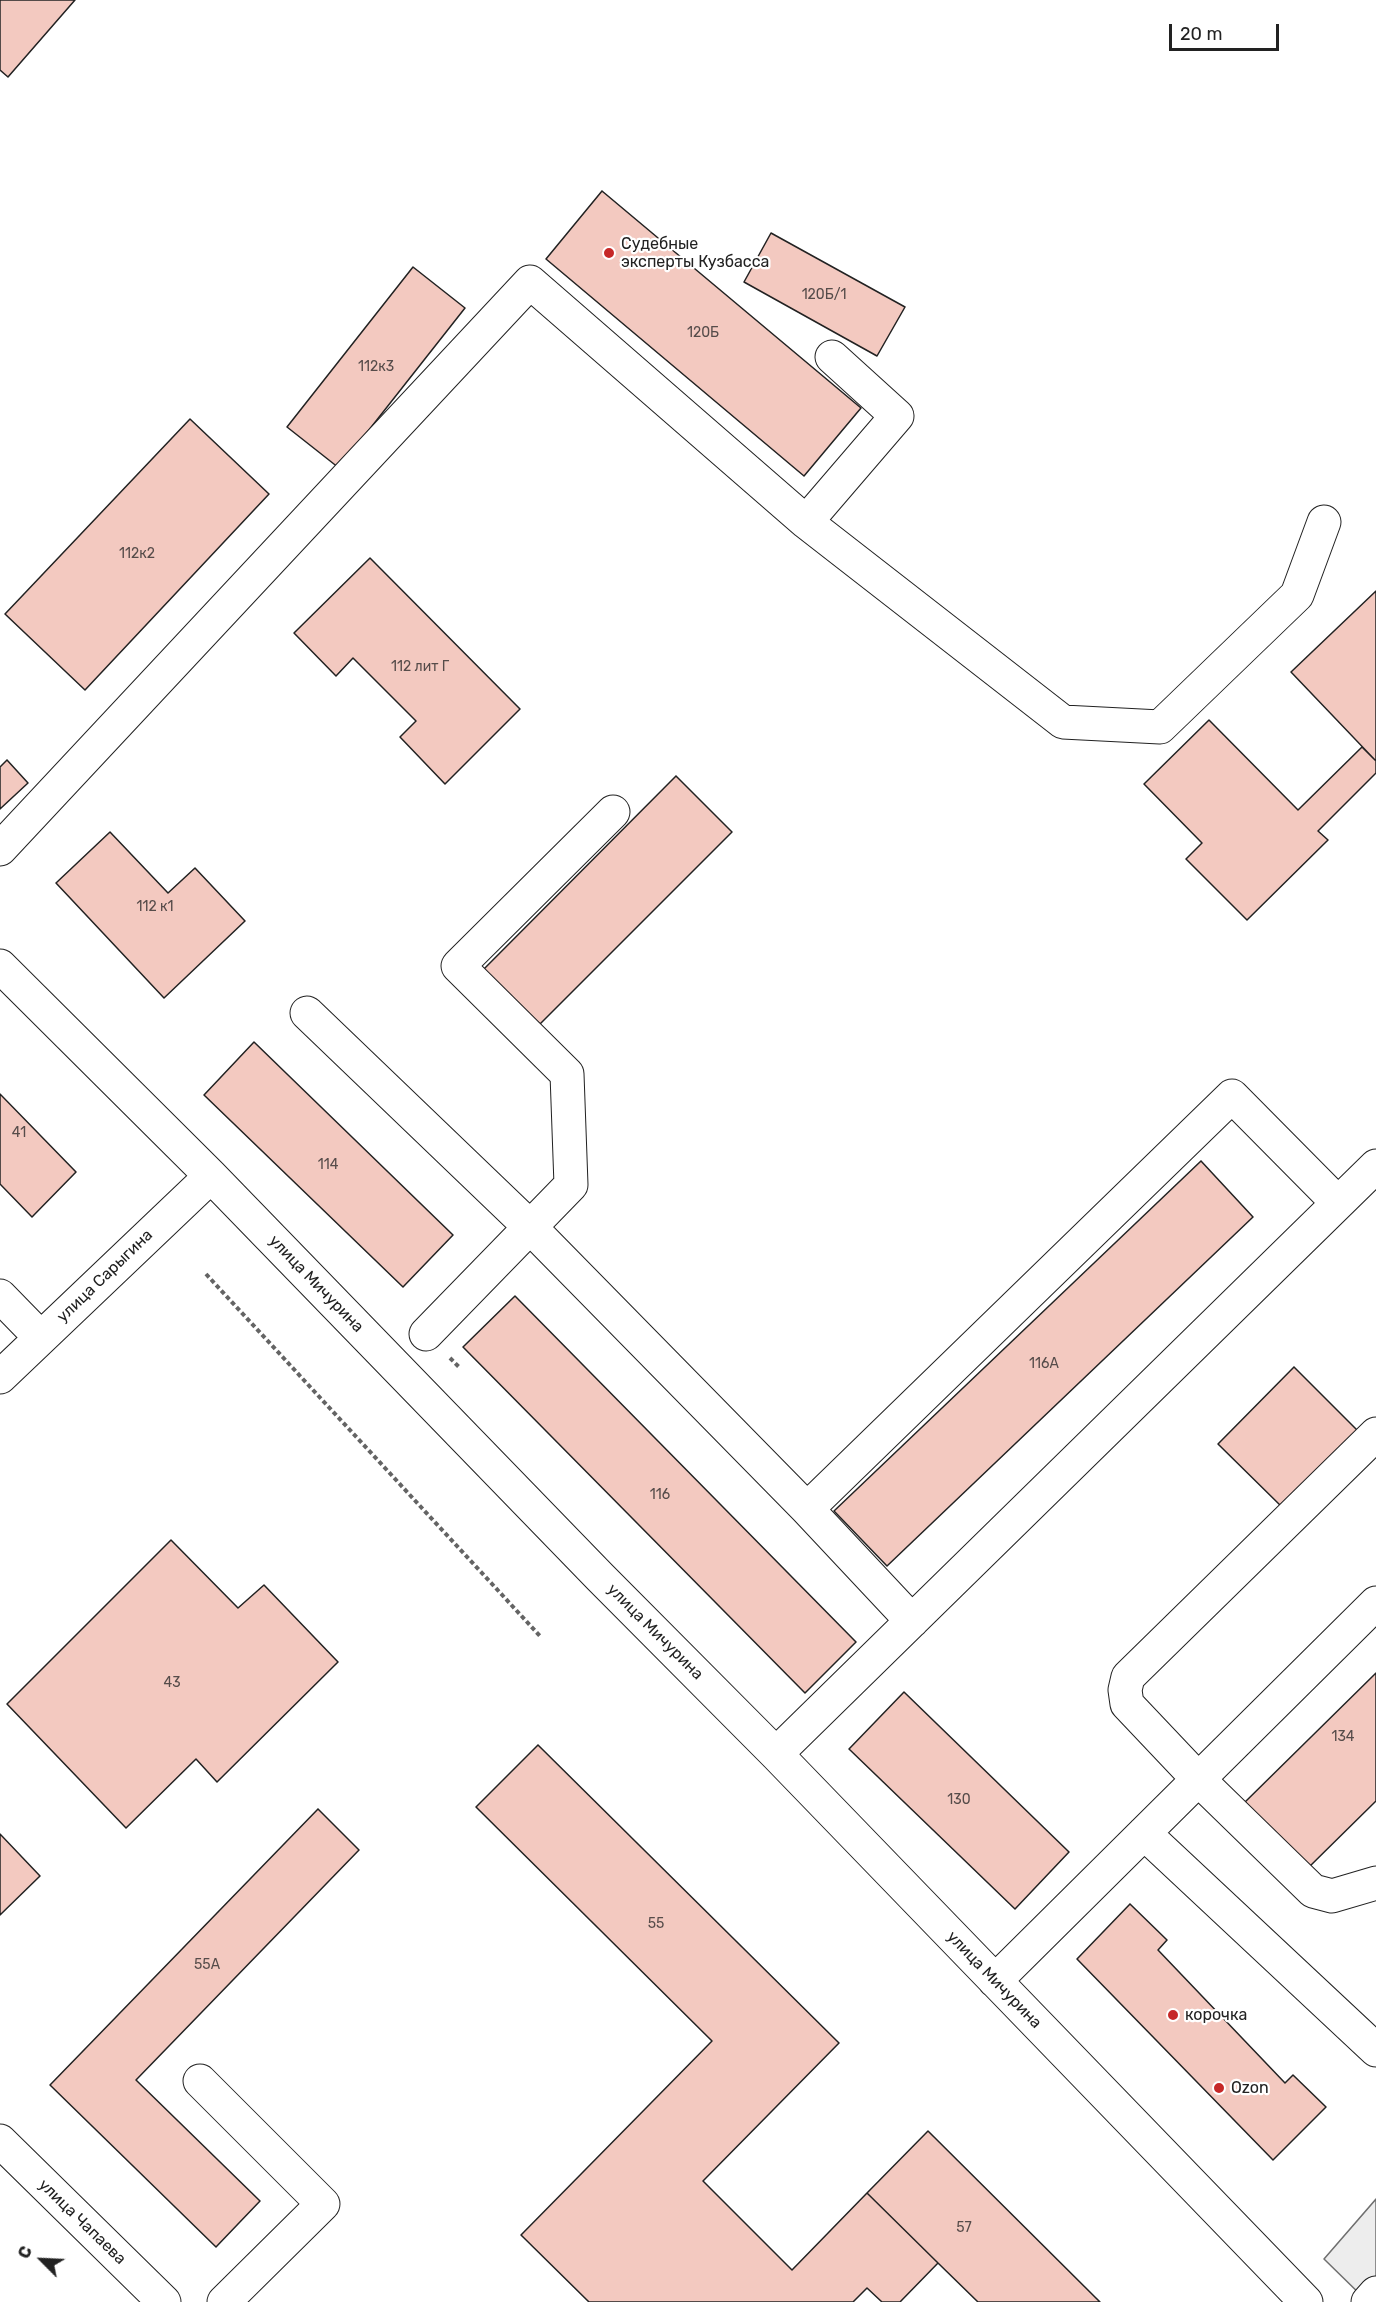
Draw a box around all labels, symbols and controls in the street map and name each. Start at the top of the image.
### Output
scale bar [1172,12,1282,50]
text: 20 m [1180,23,1222,45]
place label: Судебные эксперты Кузбасса [621,234,769,272]
marker: Судебные эксперты Кузбасса [602,246,616,260]
house number: 120Б/1 [802,287,846,303]
house number: 120Б [687,325,719,341]
house number: 112к3 [358,359,394,375]
house number: 112к2 [119,546,155,562]
house number: 112 лит Г [391,659,449,675]
house number: 112 к1 [136,899,174,915]
house number: 41 [12,1125,26,1141]
house number: 114 [318,1157,338,1173]
street label: улица Сарыгина [53,1226,157,1326]
street label: улица Мичурина [265,1231,367,1337]
house number: 116А [1029,1356,1059,1372]
house number: 116 [650,1487,670,1503]
street label: улица Мичурина [603,1580,707,1684]
house number: 43 [163,1675,181,1691]
house number: 134 [1331,1729,1355,1745]
house number: 130 [947,1792,971,1808]
house number: 55 [648,1916,664,1932]
street label: улица Мичурина [943,1927,1045,2033]
house number: 55А [194,1957,220,1973]
place label: корочка [1185,2005,1247,2025]
marker: корочка [1166,2008,1180,2022]
place label: Ozon [1231,2078,1269,2098]
marker: Ozon [1212,2081,1226,2095]
street label: улица Чапаева [34,2175,130,2269]
house number: 57 [956,2220,972,2236]
north arrow [12,2230,72,2290]
text: С [14,2243,36,2261]

